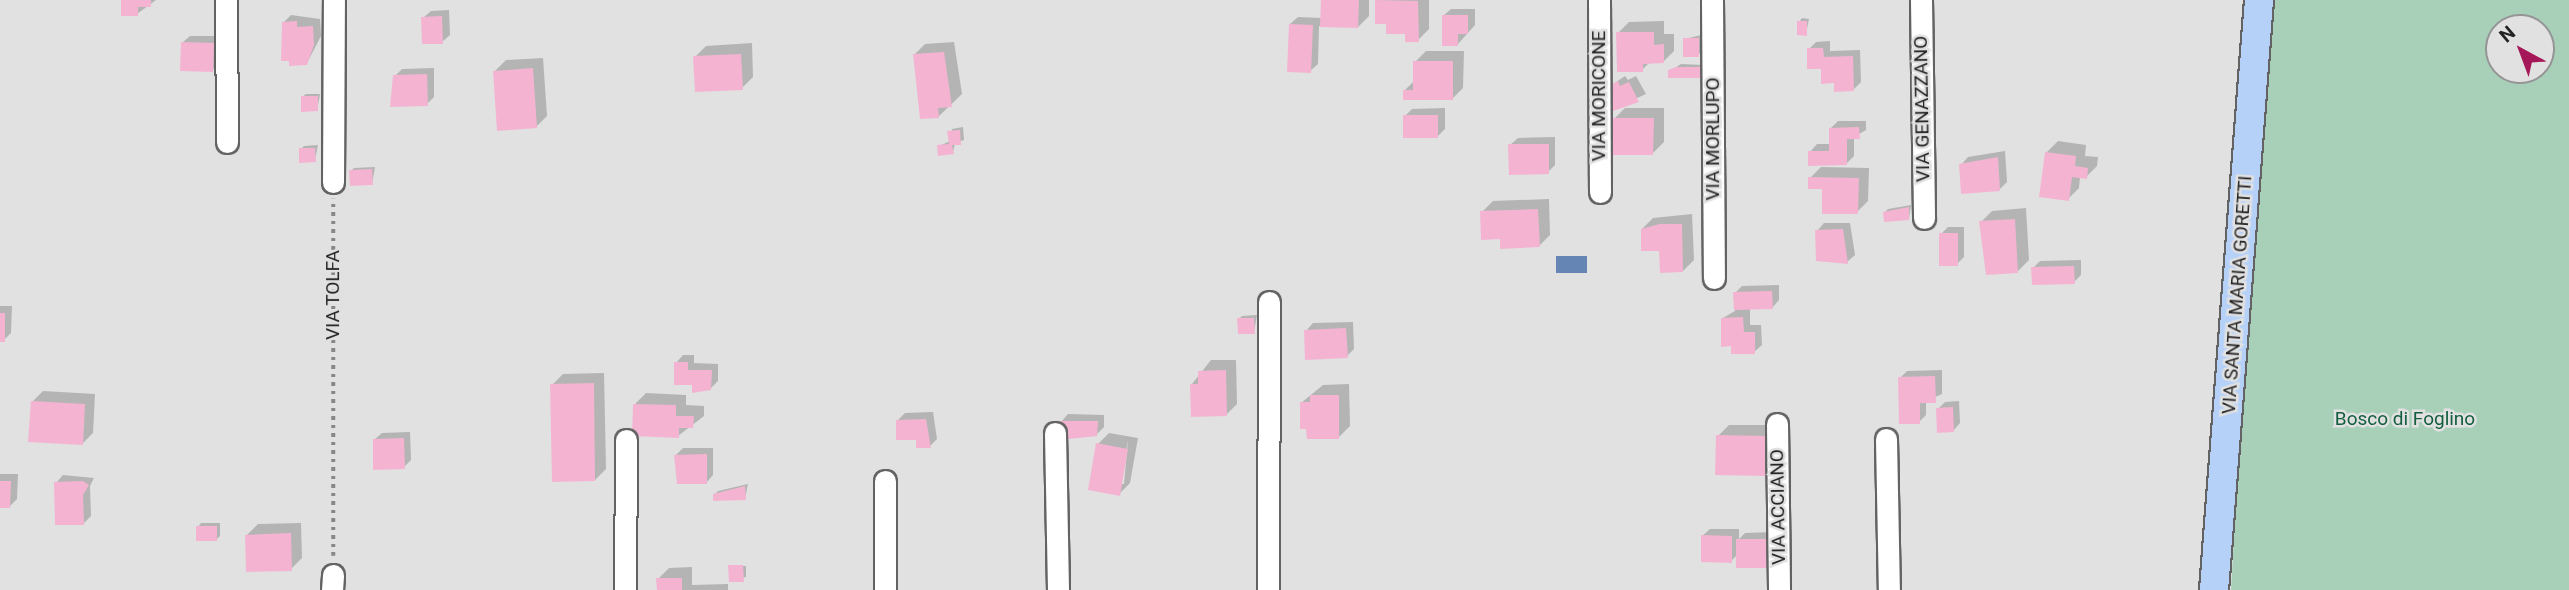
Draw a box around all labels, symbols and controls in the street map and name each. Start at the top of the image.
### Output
north arrow [2485,14,2555,84]
text: N [2495,21,2520,47]
street label: VIA MORICONE [1588,31,1610,161]
street label: VIA GENAZZANO [1909,36,1935,182]
street label: VIA MORLUPO [1702,77,1724,201]
street label: VIA SANTA MARIA GORETTI [2217,175,2257,415]
street label: VIA TOLFA [322,250,344,340]
park label: Bosco di Foglino [2335,408,2475,430]
street label: VIA ACCIANO [1766,449,1790,565]

